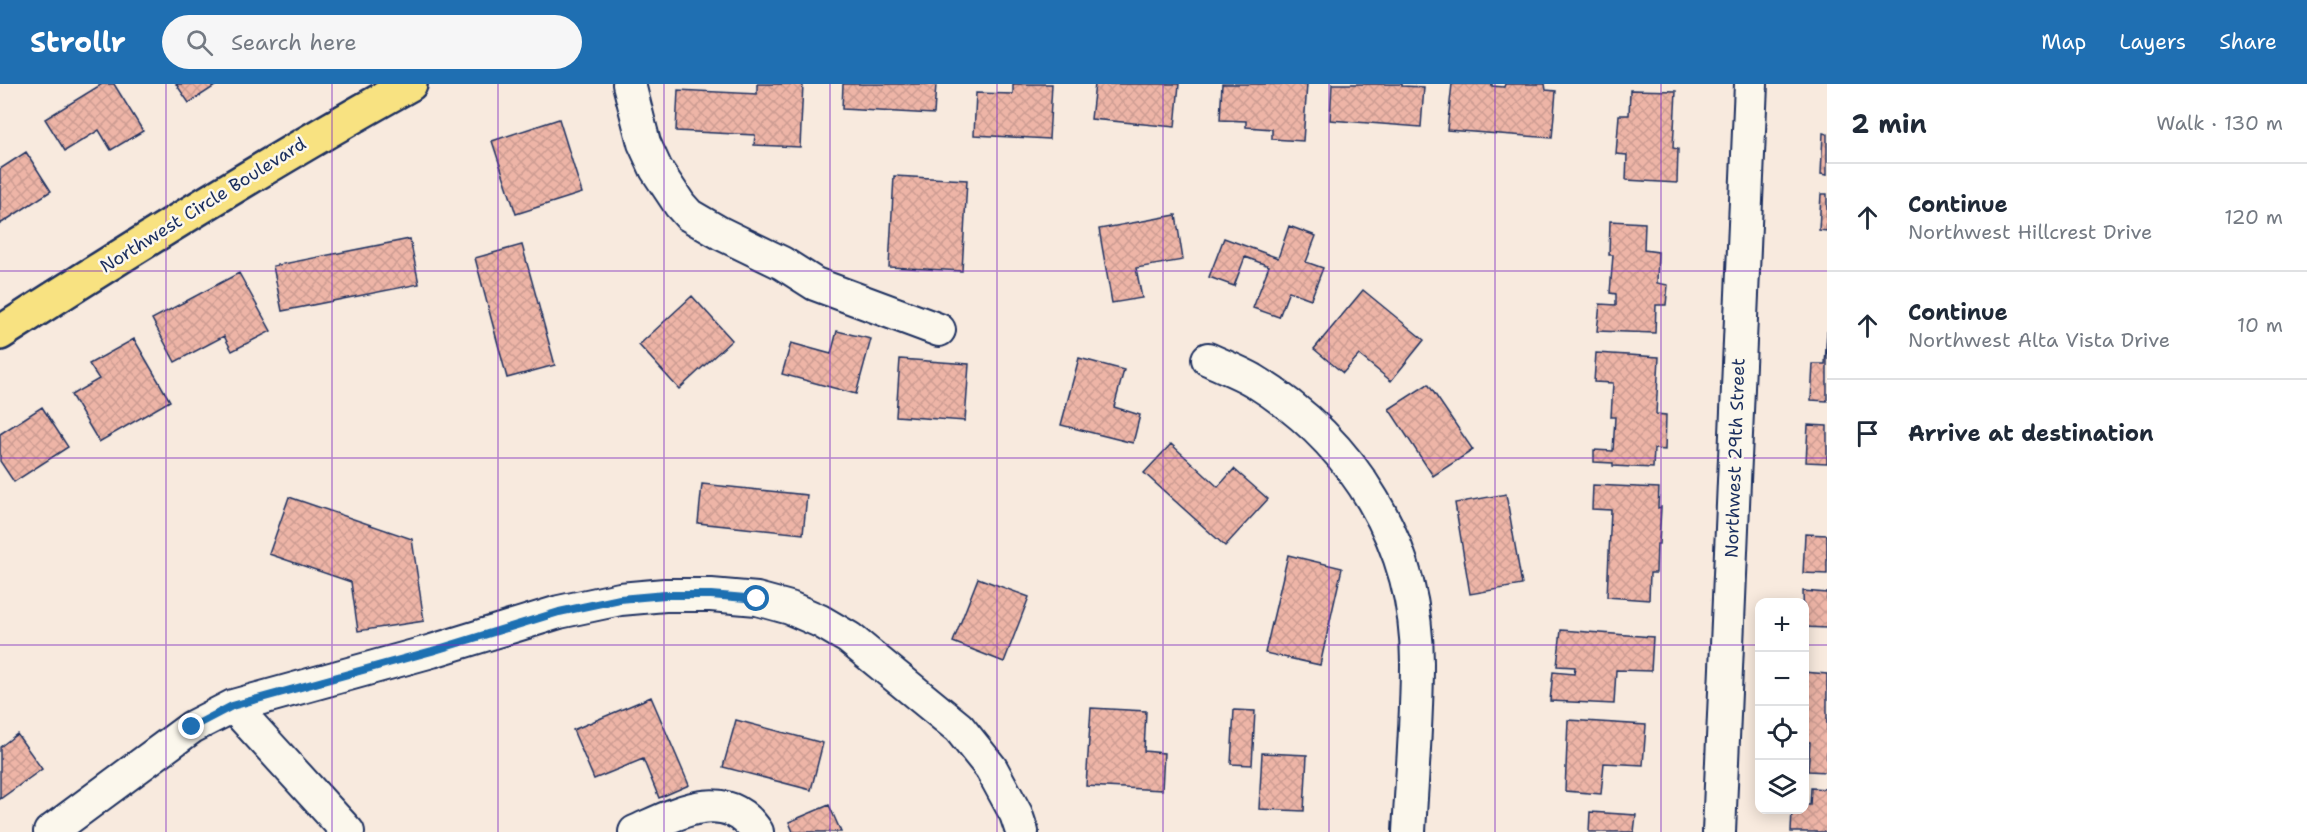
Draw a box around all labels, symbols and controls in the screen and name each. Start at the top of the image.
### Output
search box [162,15,582,69]
text: Strollr [30,23,126,61]
icon: search [183,26,216,59]
text: Search here [231,28,357,57]
text: Map [2041,28,2086,56]
text: Layers [2119,28,2186,56]
text: Share [2219,28,2277,56]
text: 2 min [1851,106,1927,141]
text: Walk · 130 m [2156,110,2283,136]
street label: Northwest Circle Boulevard [95,132,311,278]
text: Continue [1908,190,2008,219]
icon: ahead [1851,201,1884,234]
text: 120 m [2224,204,2283,230]
text: Northwest Hillcrest Drive [1908,219,2152,245]
text: Continue [1908,298,2008,327]
icon: ahead [1851,309,1884,342]
text: 10 m [2237,312,2283,338]
text: Northwest Alta Vista Drive [1908,327,2170,353]
street label: Northwest 29th Street [1720,357,1750,559]
icon: arrive [1851,417,1884,450]
text: Arrive at destination [1908,419,2154,448]
route start [743,585,769,611]
map controls [1755,598,1809,814]
button: + [1755,598,1809,652]
button: − [1755,652,1809,706]
button: locate [1755,706,1809,760]
route end [178,713,204,739]
button: layers [1755,760,1809,814]

